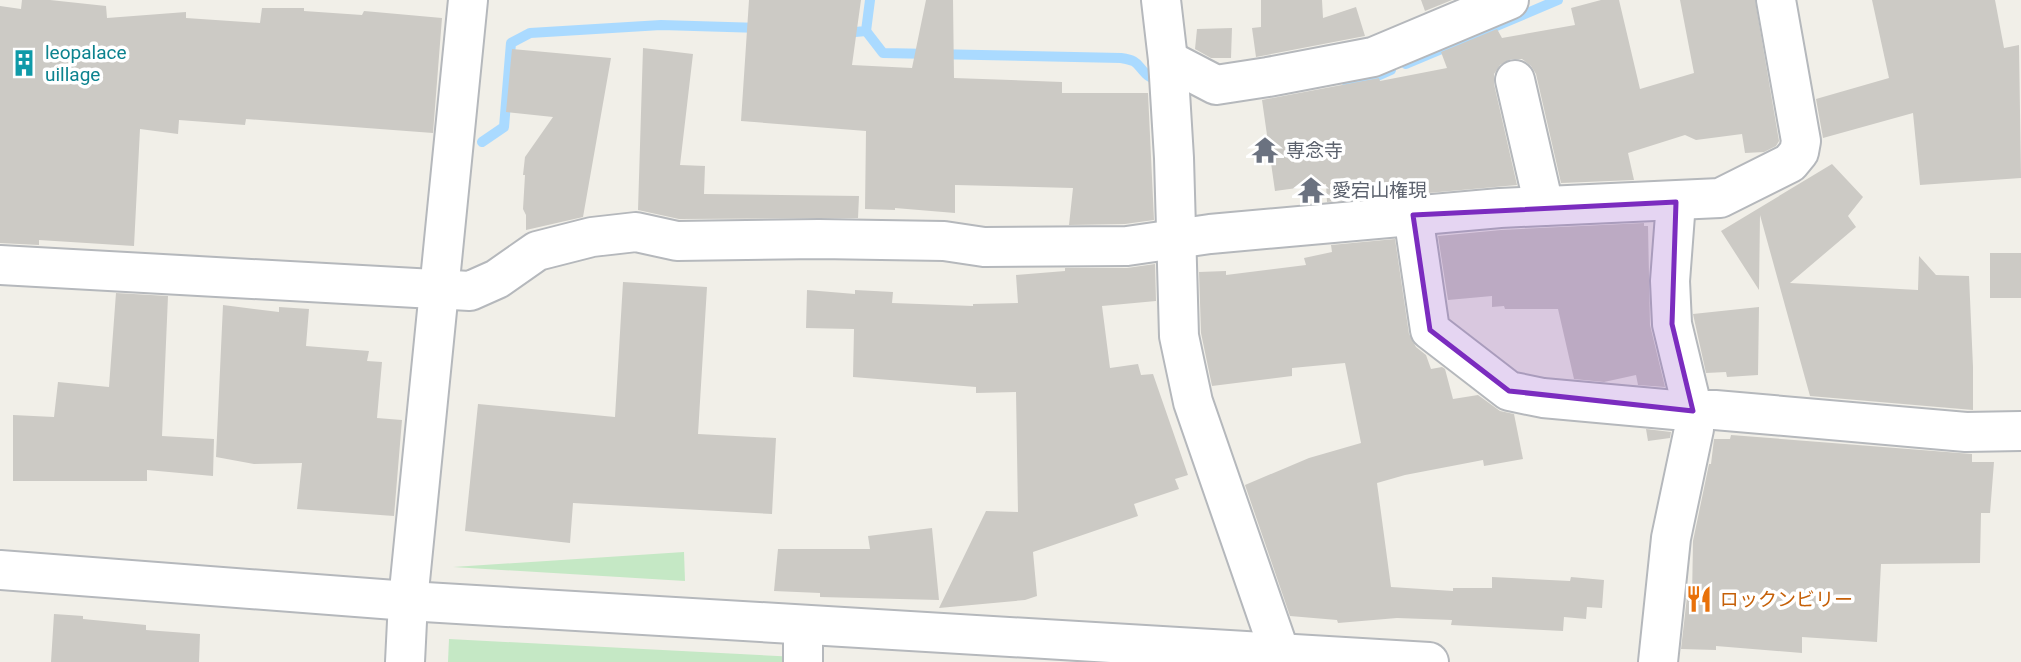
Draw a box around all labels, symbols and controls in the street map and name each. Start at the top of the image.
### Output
place label: leopalace uillage [45,41,127,86]
building icon: leopalace uillage [9,48,39,78]
temple icon: 専念寺 [1250,135,1280,165]
place label: 専念寺 [1286,139,1343,162]
temple icon: 愛宕山権現 [1296,175,1326,205]
place label: 愛宕山権現 [1332,179,1427,202]
restaurant icon: ロックンビリー [1684,584,1714,614]
place label: ロックンビリー [1720,588,1853,611]

